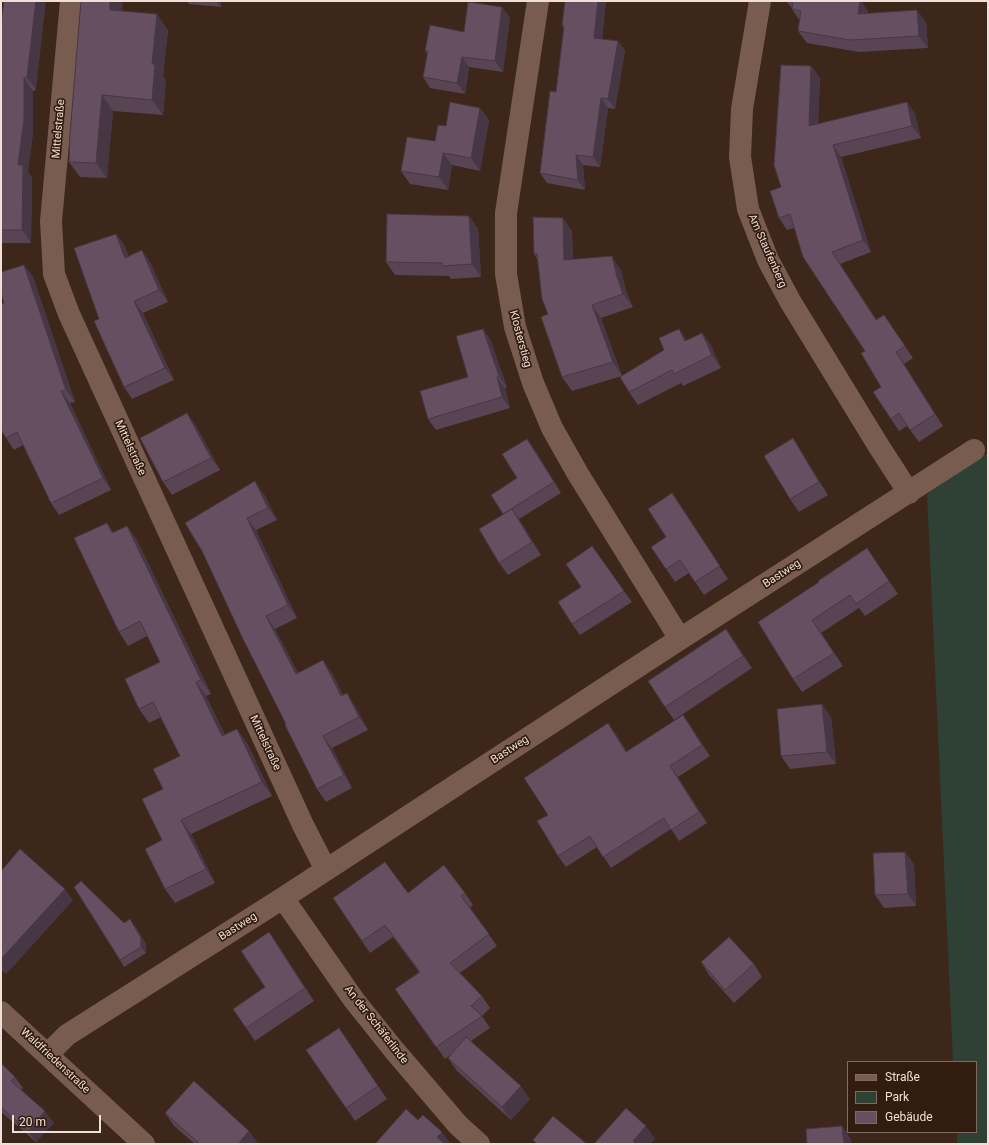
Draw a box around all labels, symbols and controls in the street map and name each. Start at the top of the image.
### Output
street label: Mittelstraße [50,99,68,159]
street label: Am Staufenberg [745,212,789,290]
street label: Klosterstieg [506,309,534,369]
street label: Mittelstraße [112,418,148,478]
street label: Bastweg [761,557,803,591]
street label: Mittelstraße [247,713,283,773]
street label: Bastweg [489,733,531,767]
street label: Bastweg [217,910,259,944]
street label: An der Schäferlinde [341,983,411,1067]
street label: Waldfriedenstraße [18,1026,92,1096]
legend [847,1061,977,1133]
text: Straße [885,1070,920,1084]
text: Park [885,1090,909,1104]
scale bar [14,1107,103,1133]
text: Gebäude [885,1110,933,1124]
text: 20 m [19,1115,46,1129]

